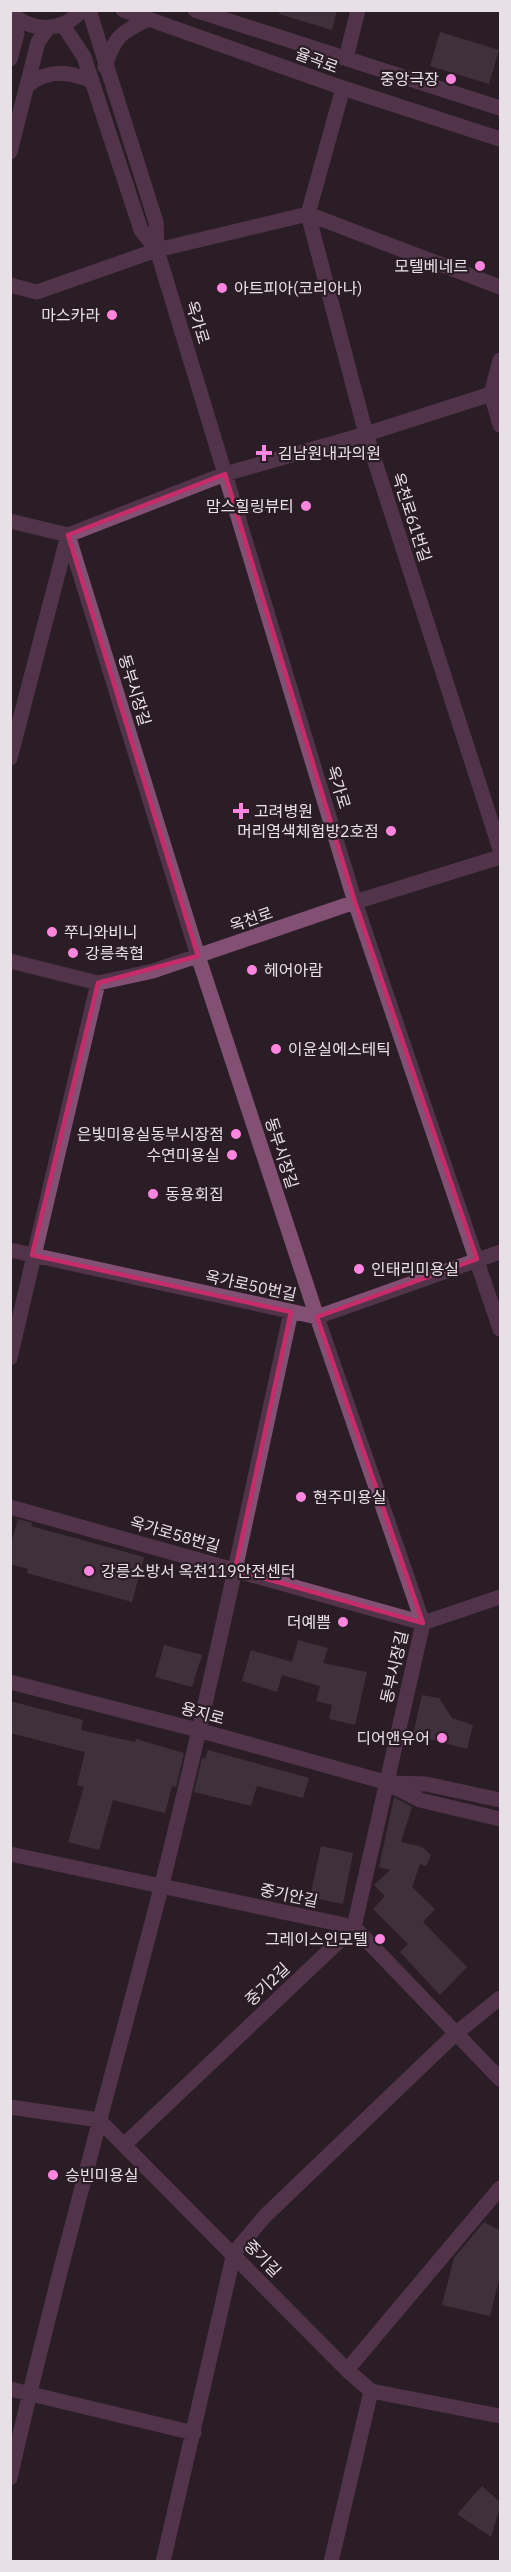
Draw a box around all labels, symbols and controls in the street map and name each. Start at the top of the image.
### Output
street label: 율곡로 [293,43,341,77]
place label: 중앙극장 [380,69,439,89]
marker: 중앙극장 [444,72,458,86]
place label: 모텔베네르 [394,256,468,276]
marker: 모텔베네르 [473,259,487,273]
place label: 아트피아(코리아나) [234,278,362,298]
marker: 아트피아(코리아나) [215,281,229,295]
street label: 옥가로 [182,298,214,346]
place label: 마스카라 [41,305,100,325]
marker: 마스카라 [105,308,119,322]
place label: 김남원내과의원 [278,443,381,463]
marker: 김남원내과의원 [255,444,273,462]
street label: 옥천로61번길 [388,470,436,564]
place label: 맘스힐링뷰티 [206,496,294,516]
marker: 맘스힐링뷰티 [299,499,313,513]
street label: 동부시장길 [115,652,155,728]
street label: 옥가로 [323,763,355,811]
place label: 고려병원 [254,801,313,821]
marker: 고려병원 [232,802,250,820]
place label: 머리염색체험방2호점 [237,821,379,841]
marker: 머리염색체험방2호점 [384,824,398,838]
street label: 옥천로 [227,902,275,936]
place label: 쭈니와비니 [64,922,138,942]
marker: 쭈니와비니 [45,925,59,939]
place label: 강릉축협 [85,943,144,963]
marker: 강릉축협 [66,946,80,960]
place label: 헤어아람 [264,960,323,980]
marker: 헤어아람 [245,963,259,977]
place label: 이윤실에스테틱 [288,1039,391,1059]
marker: 이윤실에스테틱 [269,1042,283,1056]
street label: 동부시장길 [261,1115,303,1191]
place label: 은빛미용실동부시장점 [77,1124,224,1144]
marker: 은빛미용실동부시장점 [229,1127,243,1141]
place label: 수연미용실 [146,1145,220,1165]
marker: 수연미용실 [225,1148,239,1162]
place label: 동용회집 [165,1184,224,1204]
marker: 동용회집 [146,1187,160,1201]
place label: 인태리미용실 [371,1259,459,1279]
marker: 인태리미용실 [352,1262,366,1276]
street label: 옥가로50번길 [204,1266,298,1304]
place label: 현주미용실 [313,1487,387,1507]
marker: 현주미용실 [294,1490,308,1504]
street label: 옥가로58번길 [128,1512,222,1556]
place label: 강릉소방서 옥천119안전센터 [101,1561,296,1581]
marker: 강릉소방서 옥천119안전센터 [82,1564,96,1578]
place label: 더예쁨 [287,1612,331,1632]
marker: 더예쁨 [336,1615,350,1629]
street label: 동부시장길 [376,1629,412,1705]
street label: 용지로 [179,1698,227,1728]
place label: 디어앤유어 [356,1728,430,1748]
marker: 디어앤유어 [435,1731,449,1745]
street label: 중기안길 [258,1879,320,1911]
place label: 그레이스인모텔 [265,1929,368,1949]
marker: 그레이스인모텔 [373,1932,387,1946]
street label: 중기2길 [241,1958,293,2010]
place label: 승빈미용실 [65,2165,139,2185]
marker: 승빈미용실 [46,2168,60,2182]
street label: 중기길 [240,2235,286,2281]

